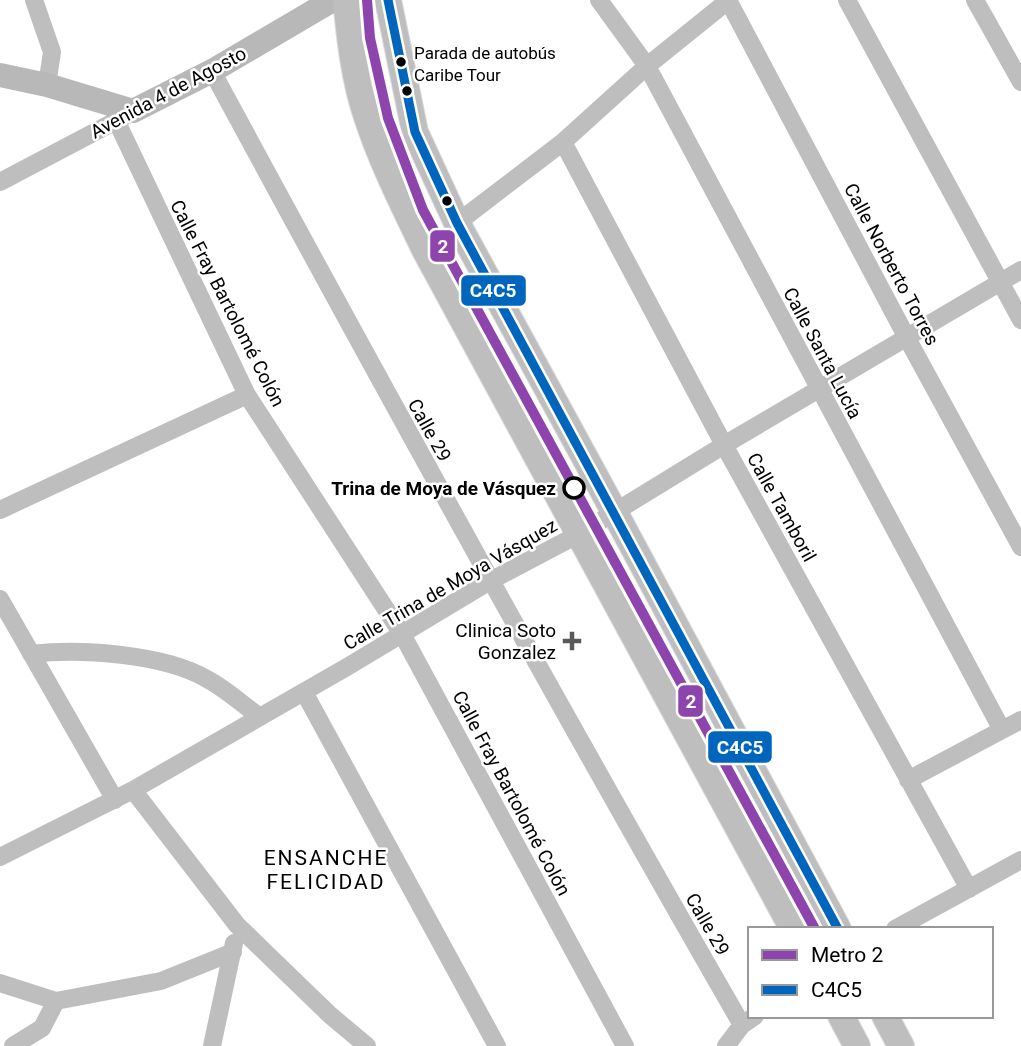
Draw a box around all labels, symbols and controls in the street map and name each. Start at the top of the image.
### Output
street label: Avenida 4 de Agosto [86,42,250,143]
place label: Parada de autobús Caribe Tour [414,43,556,85]
marker: Parada de autobús Caribe Tour [394,55,408,69]
unlabelled marker [400,84,414,98]
street label: Calle Norberto Torres [839,179,944,349]
unlabelled marker [440,194,454,208]
street label: Calle Fray Bartolomé Colón [165,196,290,410]
line badge: 2 [429,229,456,263]
text: 2 [438,235,449,258]
line badge: C4C5 [460,274,527,307]
text: C4C5 [470,279,516,302]
street label: Calle Santa Lucía [778,284,867,423]
street label: Calle 29 [403,395,456,466]
street label: Calle Tamboril [742,449,821,566]
place label: Trina de Moya de Vásquez [331,477,556,500]
marker: Trina de Moya de Vásquez [563,477,585,499]
street label: Calle Trina de Moya Vásquez [339,514,561,655]
place label: Clinica Soto Gonzalez [455,619,556,664]
marker: Clinica Soto Gonzalez [562,631,582,651]
line badge: 2 [677,684,704,718]
street label: Calle Fray Bartolomé Colón [448,687,575,900]
text: 2 [686,690,697,713]
line badge: C4C5 [707,730,773,764]
text: C4C5 [717,736,763,759]
district label: ENSANCHE FELICIDAD [264,846,388,894]
street label: Calle 29 [681,889,735,959]
legend [748,927,993,1018]
text: Metro 2 [811,943,883,967]
text: C4C5 [811,978,862,1002]

